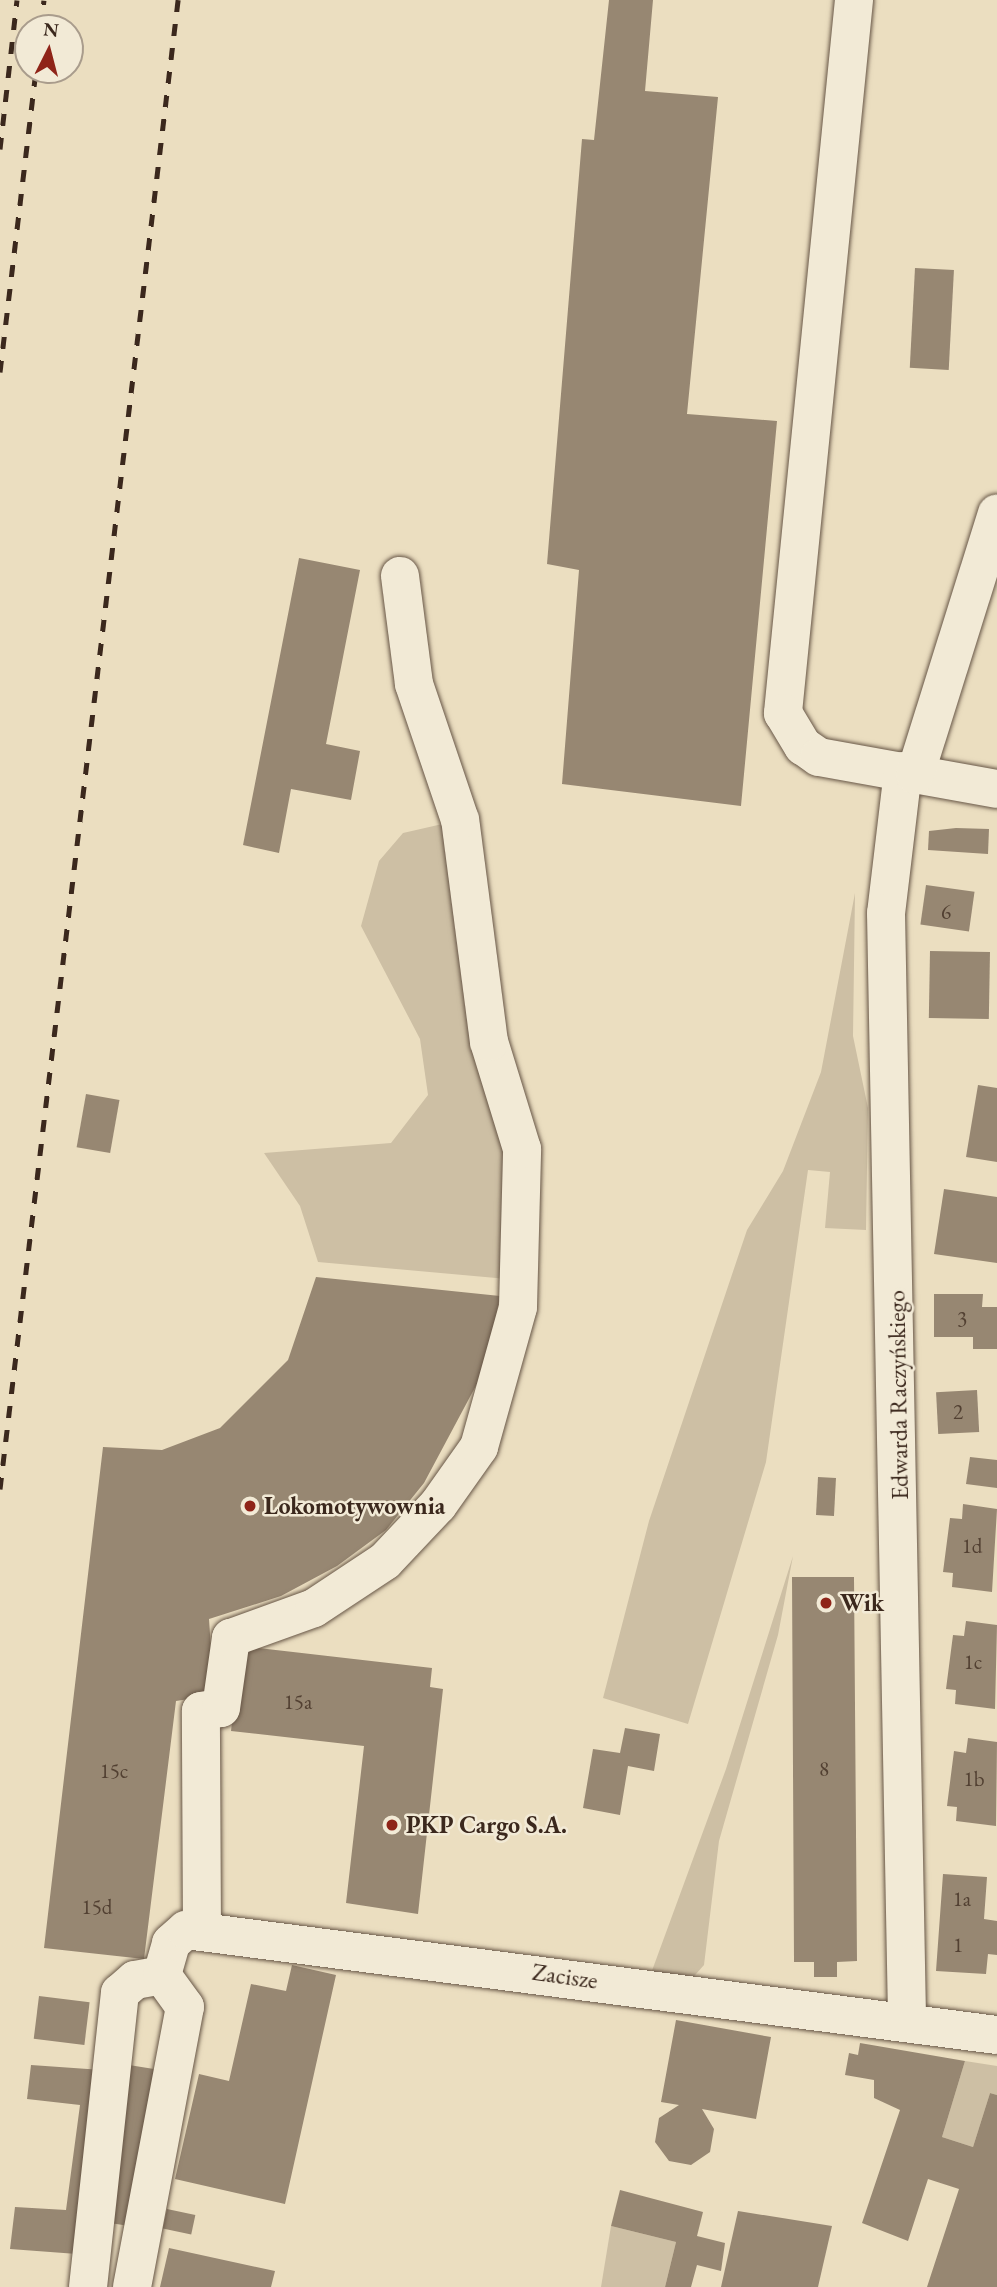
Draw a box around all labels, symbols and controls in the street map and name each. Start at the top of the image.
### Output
north arrow [14,14,84,84]
text: N [42,16,60,43]
house number: 6 [941,899,951,925]
street label: Edwarda Raczyńskiego [882,1290,914,1500]
house number: 3 [957,1306,967,1332]
house number: 2 [953,1399,963,1425]
place label: Lokomotywownia [264,1492,445,1520]
marker: Lokomotywownia [242,1498,258,1514]
house number: 1d [962,1533,982,1559]
place label: Wik [840,1589,884,1617]
marker: Wik [818,1595,834,1611]
house number: 1c [964,1649,982,1675]
house number: 15a [284,1689,312,1715]
house number: 8 [819,1756,829,1782]
house number: 15c [100,1758,128,1784]
house number: 1b [964,1766,984,1792]
place label: PKP Cargo S.A. [406,1811,567,1839]
marker: PKP Cargo S.A. [384,1817,400,1833]
house number: 1a [953,1886,971,1912]
house number: 15d [82,1894,112,1920]
house number: 1 [953,1932,963,1958]
street label: Zacisze [530,1957,600,1995]

